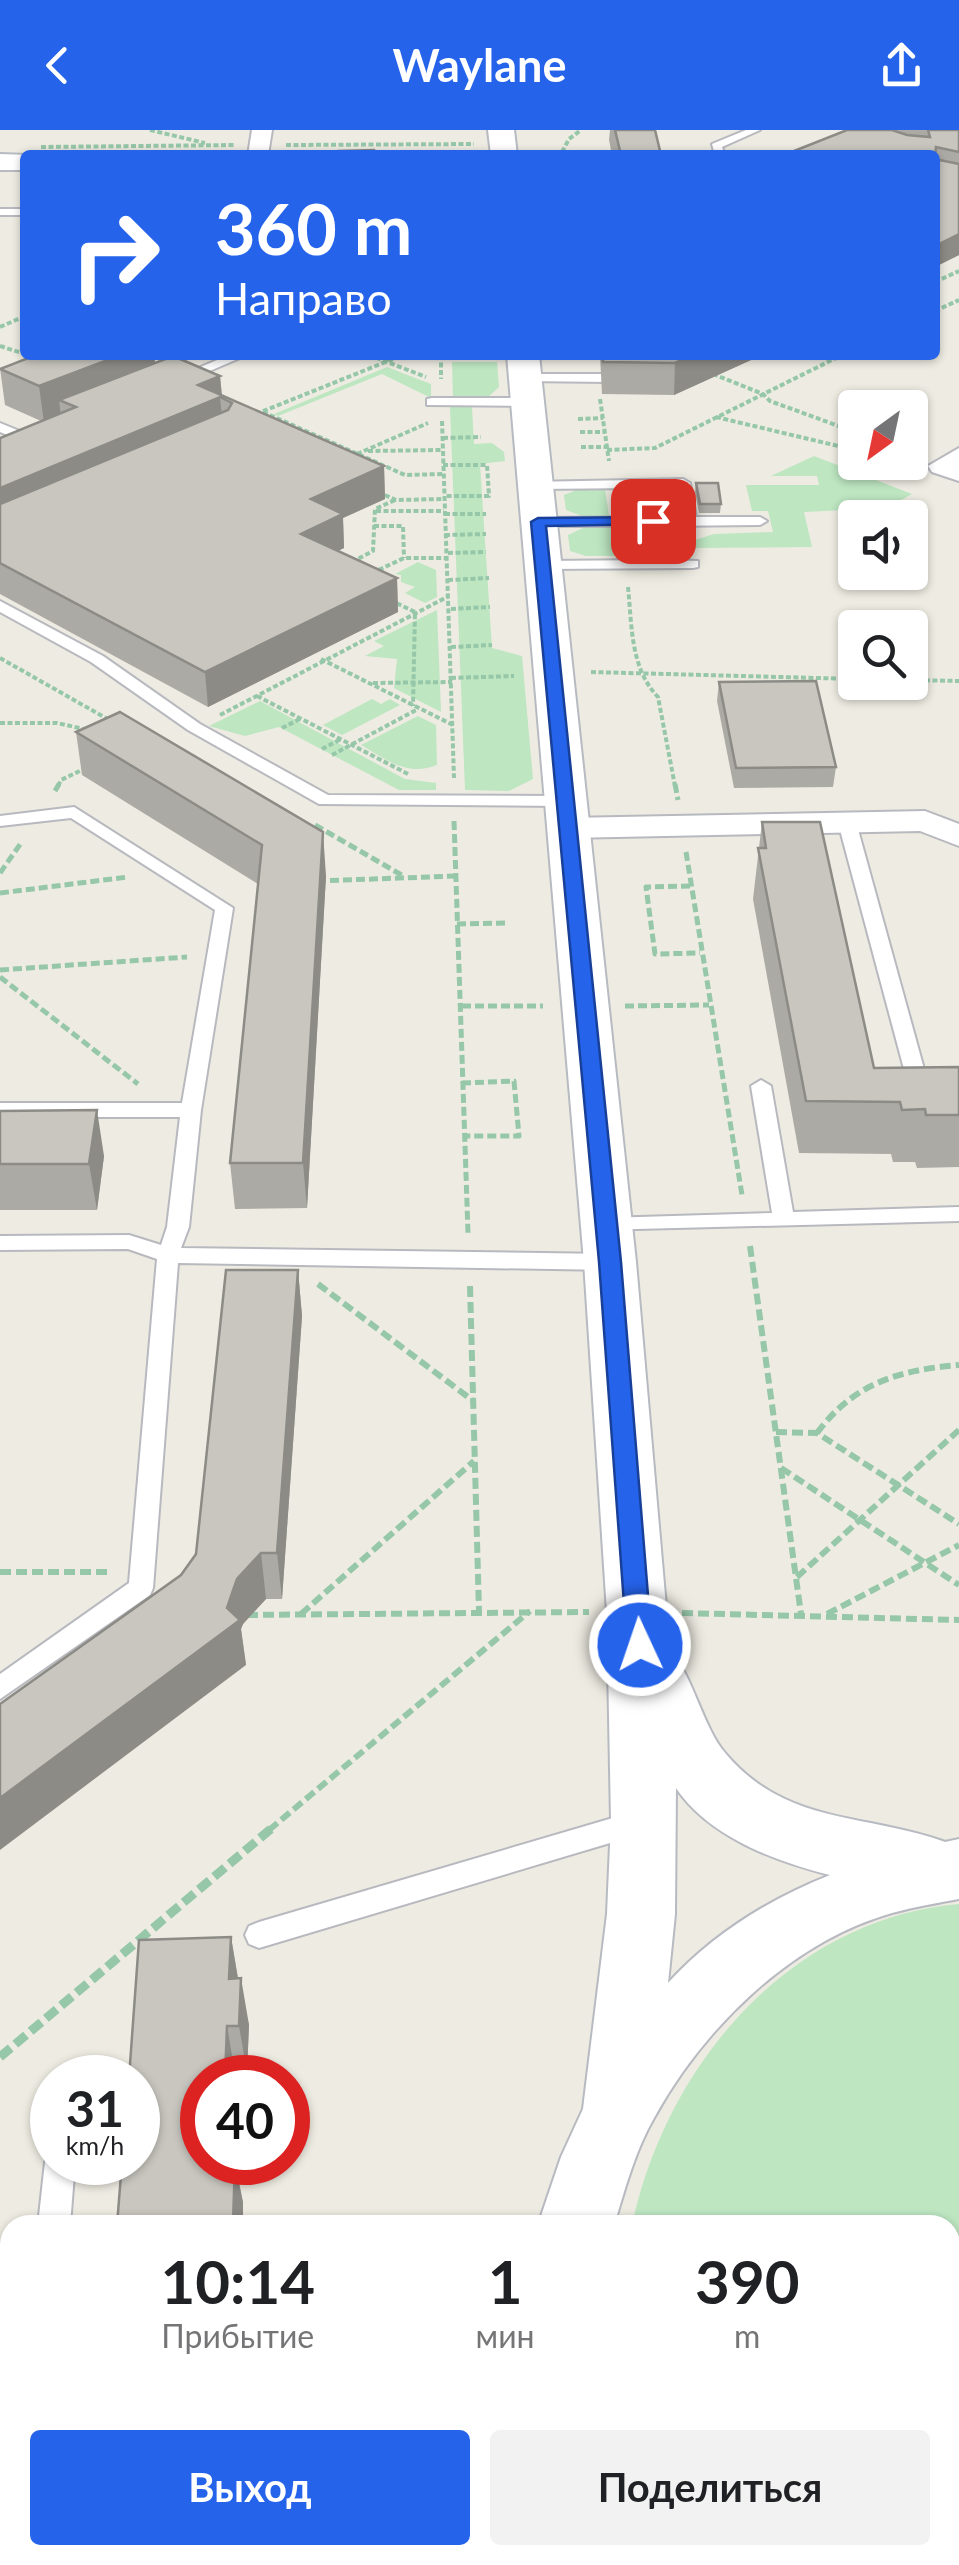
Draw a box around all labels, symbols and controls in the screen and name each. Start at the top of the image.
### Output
icon: back [30,38,85,93]
text: Waylane [393,38,566,92]
icon: share [874,38,929,93]
text: 360 m [215,186,412,270]
icon: right [50,190,180,320]
text: Направо [215,271,392,325]
north arrow [838,390,928,480]
map controls [838,390,928,700]
pin [611,479,696,564]
icon: arrive [626,494,681,549]
button: sound [838,500,928,590]
button: search [838,610,928,700]
position arrow [588,1593,692,1697]
speed limit sign: 40 [180,2055,310,2185]
text: 31 [66,2078,124,2138]
text: km/h [66,2130,124,2160]
text: 10:14 [160,2245,315,2317]
text: 1 [488,2245,523,2317]
text: 390 [695,2245,799,2317]
text: Прибытие [161,2316,314,2355]
text: мин [476,2316,535,2355]
text: m [734,2316,760,2355]
button: Выход [30,2430,470,2545]
button: Поделиться [490,2430,930,2545]

